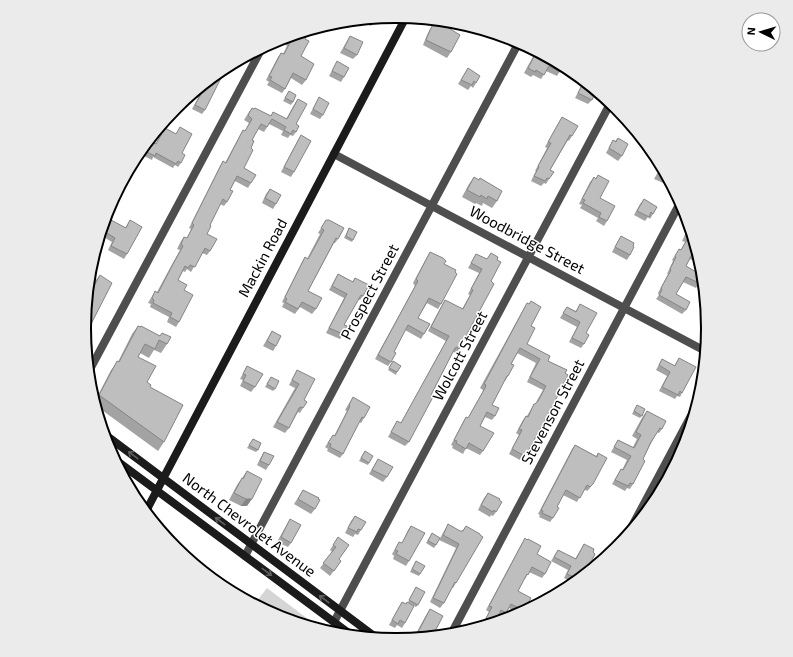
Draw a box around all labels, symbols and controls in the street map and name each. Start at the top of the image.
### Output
north arrow [741,12,781,52]
text: N [744,27,757,36]
street label: Woodbridge Street [467,201,588,277]
street label: Mackin Road [234,215,290,300]
street label: Prospect Street [336,240,402,342]
street label: Wolcott Street [428,307,490,404]
street label: Stevenson Street [517,356,588,467]
one-way arrow [128,451,139,459]
street label: North Chevrolet Avenue [180,468,320,580]
one-way arrow [215,517,226,526]
one-way arrow [261,568,272,576]
one-way arrow [319,595,330,603]

